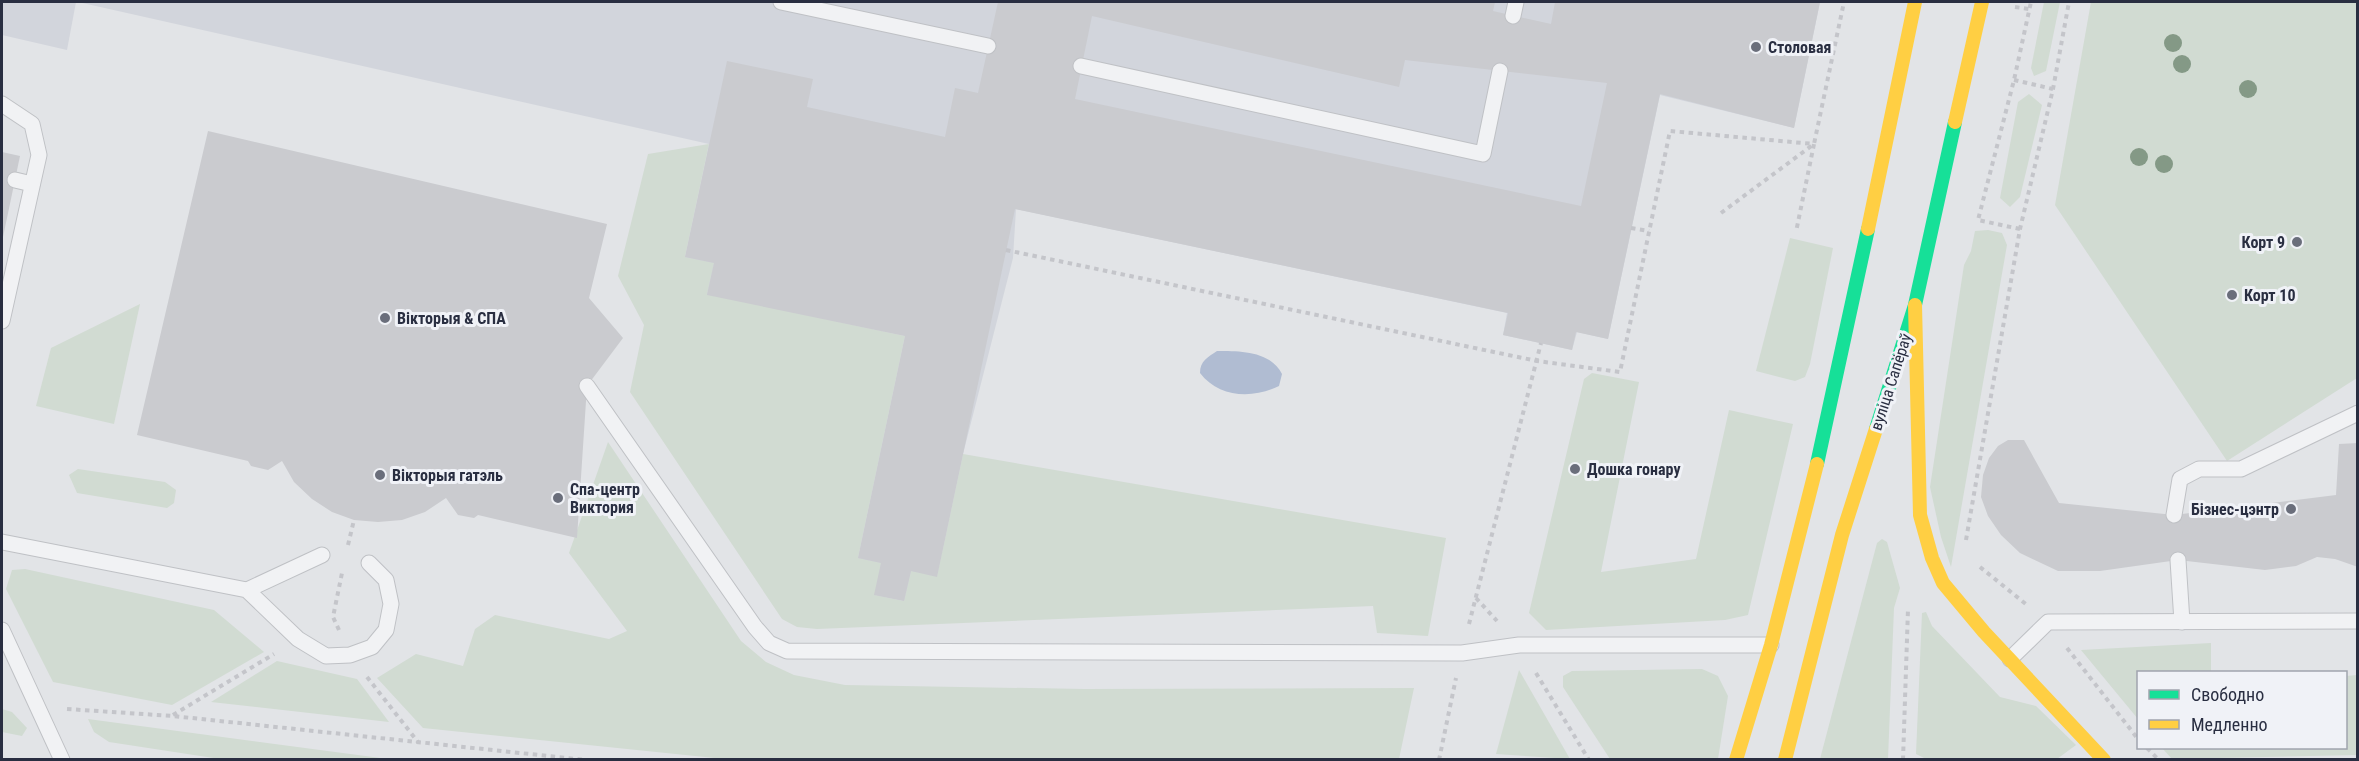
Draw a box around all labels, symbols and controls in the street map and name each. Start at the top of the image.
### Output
place label: Столовая [1768,38,1831,57]
marker: Столовая [1749,40,1763,54]
place label: Корт 9 [2242,233,2285,252]
marker: Корт 9 [2290,235,2304,249]
place label: Корт 10 [2244,286,2295,305]
marker: Корт 10 [2225,288,2239,302]
place label: Вікторыя & СПА [397,309,506,328]
marker: Вікторыя & СПА [378,311,392,325]
street label: вуліца Сапёраў [1866,331,1916,433]
place label: Дошка гонару [1587,460,1681,479]
marker: Дошка гонару [1568,462,1582,476]
place label: Вікторыя гатэль [392,466,503,485]
marker: Вікторыя гатэль [373,468,387,482]
place label: Спа-центр Виктория [570,480,640,517]
marker: Спа-центр Виктория [551,491,565,505]
place label: Бізнес-цэнтр [2191,500,2279,519]
marker: Бізнес-цэнтр [2284,502,2298,516]
legend [2137,671,2347,749]
text: Свободно [2191,684,2264,705]
text: Медленно [2191,714,2268,735]

